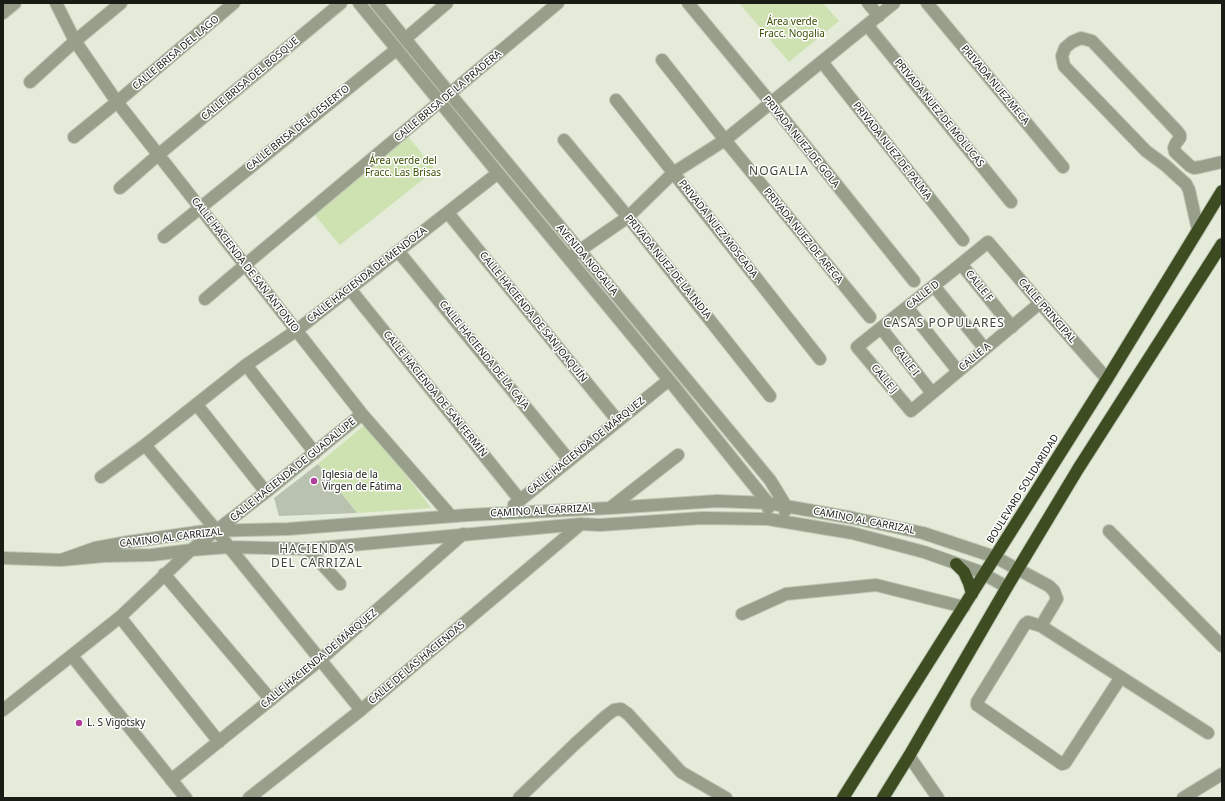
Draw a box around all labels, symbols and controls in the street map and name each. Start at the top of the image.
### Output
street label: CALLE BRISA DEL LAGO [130,13,222,93]
park label: Área verde Fracc. Nogalia [759,16,825,40]
street label: CALLE BRISA DEL BOSQUE [199,35,301,123]
street label: PRIVADA NUEZ MECA [958,43,1032,127]
street label: CALLE BRISA DE LA PRADERA [392,48,504,144]
street label: PRIVADA NUEZ DE MOLUCAS [892,57,986,169]
street label: CALLE BRISA DEL DESIERTO [244,83,352,173]
street label: PRIVADA NUEZ DE GOLA [760,94,842,190]
street label: PRIVADA NUEZ DE PALMA [850,100,934,202]
park label: Área verde del Fracc. Las Brisas [365,155,441,178]
district label: NOGALIA [749,165,809,179]
street label: PRIVADA NUEZ MOSCADA [676,178,760,280]
street label: PRIVADA NUEZ DE ARECA [761,186,845,286]
street label: CALLE HACIENDA DE SAN ANTONIO [189,195,301,335]
street label: PRIVADA NUEZ DE LA INDIA [622,213,714,321]
street label: AVENIDA NOGALIA [554,222,620,298]
street label: CALLE HACIENDA DE MENDOZA [305,224,429,326]
street label: CALLE HACIENDA DE SAN JOAQUÍN [477,249,589,385]
street label: CALLE F [963,268,995,304]
street label: CALLE PRINCIPAL [1016,276,1078,346]
street label: CALLE D [904,278,942,312]
street label: CALLE HACIENDA DE LA CAJA [437,298,531,412]
district label: CASAS POPULARES [883,317,1005,331]
street label: CALLE HACIENDA DE SAN FERMÍN [380,329,490,459]
street label: CALLE A [957,340,993,374]
street label: CALLE I [891,344,921,378]
street label: CALLE J [868,362,900,396]
street label: CALLE HACIENDA DE MÁRQUEZ [525,395,647,497]
street label: CALLE HACIENDA DE GUADALUPE [228,416,358,524]
street label: BOULEVARD SOLIDARIDAD [984,432,1062,546]
place label: Iglesia de la Virgen de Fátima [322,469,402,492]
marker: Iglesia de la Virgen de Fátima [309,476,319,486]
street label: CAMINO AL CARRIZAL [490,502,594,520]
street label: CAMINO AL CARRIZAL [812,505,916,537]
street label: CAMINO AL CARRIZAL [119,526,223,550]
district label: HACIENDAS DEL CARRIZAL [271,543,363,571]
street label: CALLE HACIENDA DE MÁRQUEZ [259,607,379,711]
street label: CALLE DE LAS HACIENDAS [366,619,468,707]
place label: L. S Vigotsky [87,717,145,729]
marker: L. S Vigotsky [74,718,84,728]

